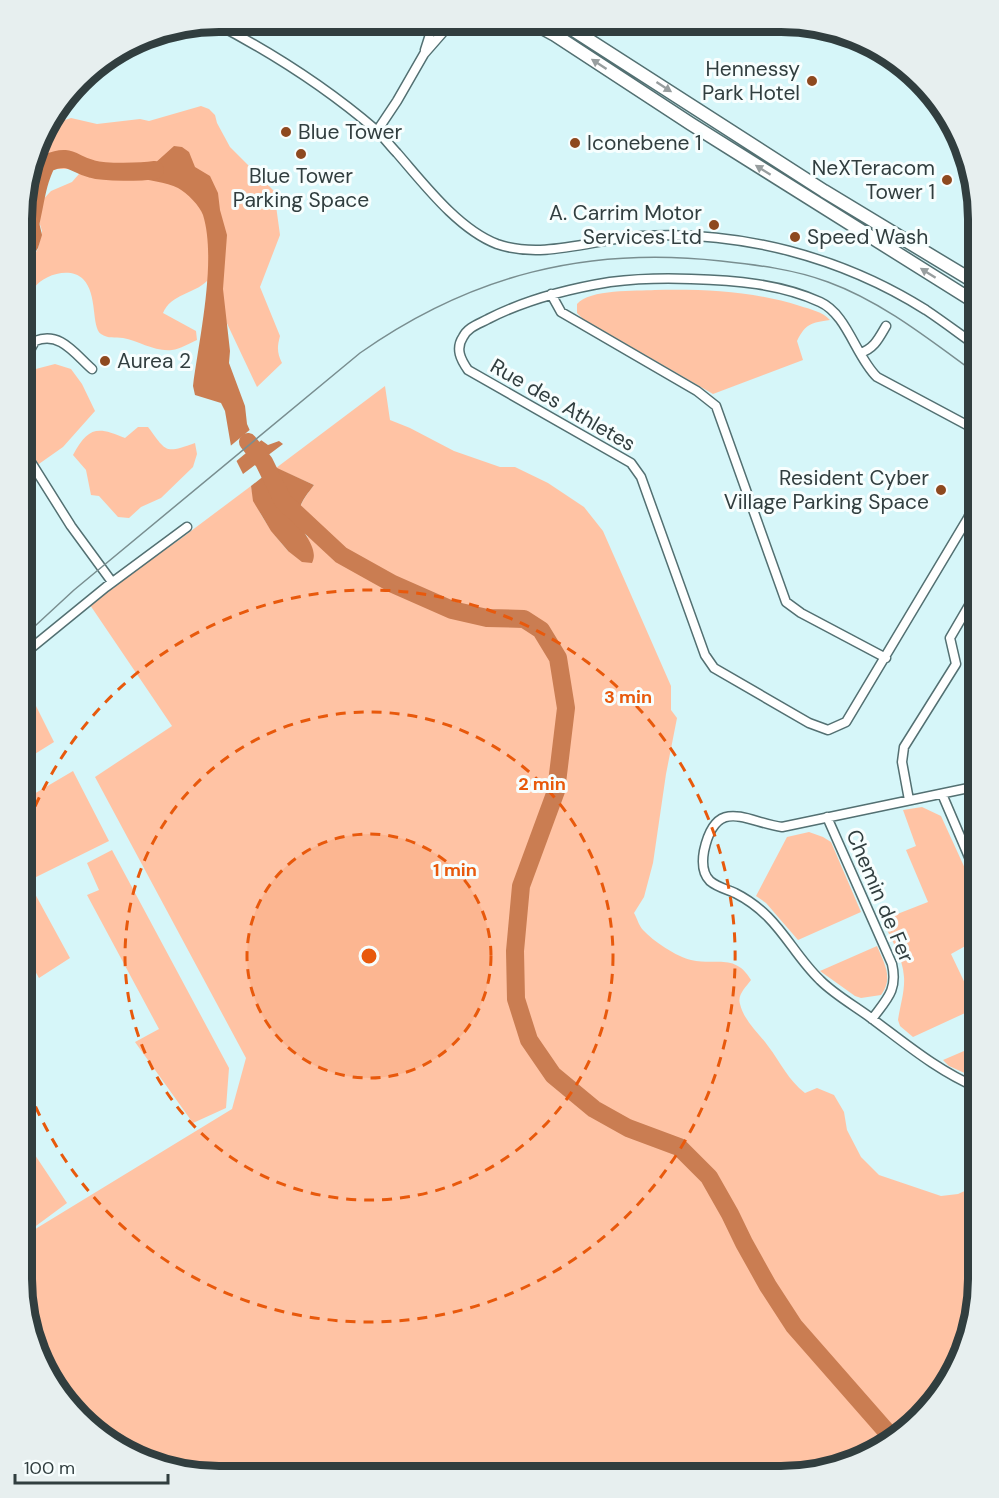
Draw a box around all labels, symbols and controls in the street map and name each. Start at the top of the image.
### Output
place label: Hennessy Park Hotel [702,55,800,107]
one-way arrow [592,58,608,70]
marker: Hennessy Park Hotel [805,74,819,88]
one-way arrow [655,82,672,93]
place label: Blue Tower [298,118,402,146]
marker: Blue Tower [279,125,293,139]
place label: Iconebene 1 [587,129,702,157]
marker: Iconebene 1 [568,136,582,150]
marker: Blue Tower Parking Space [294,147,308,161]
place label: NeXTeracom Tower 1 [812,154,935,206]
place label: Blue Tower Parking Space [233,162,369,214]
one-way arrow [755,165,771,176]
marker: NeXTeracom Tower 1 [940,173,954,187]
place label: A. Carrim Motor Services Ltd [549,199,702,251]
marker: A. Carrim Motor Services Ltd [707,218,721,232]
place label: Speed Wash [807,223,928,251]
marker: Speed Wash [788,230,802,244]
one-way arrow [920,268,936,279]
place label: Aurea 2 [117,347,191,375]
street label: Rue des Athletes [485,352,641,458]
marker: Aurea 2 [98,354,112,368]
place label: Resident Cyber Village Parking Space [724,464,929,516]
marker: Resident Cyber Village Parking Space [934,483,948,497]
text: 3 min [604,685,652,709]
text: 2 min [518,772,566,796]
street label: Chemin de Fer [839,825,921,967]
text: 1 min [433,858,477,882]
centre of rings [359,946,379,966]
scale bar [15,1447,168,1485]
text: 100 m [24,1456,75,1480]

